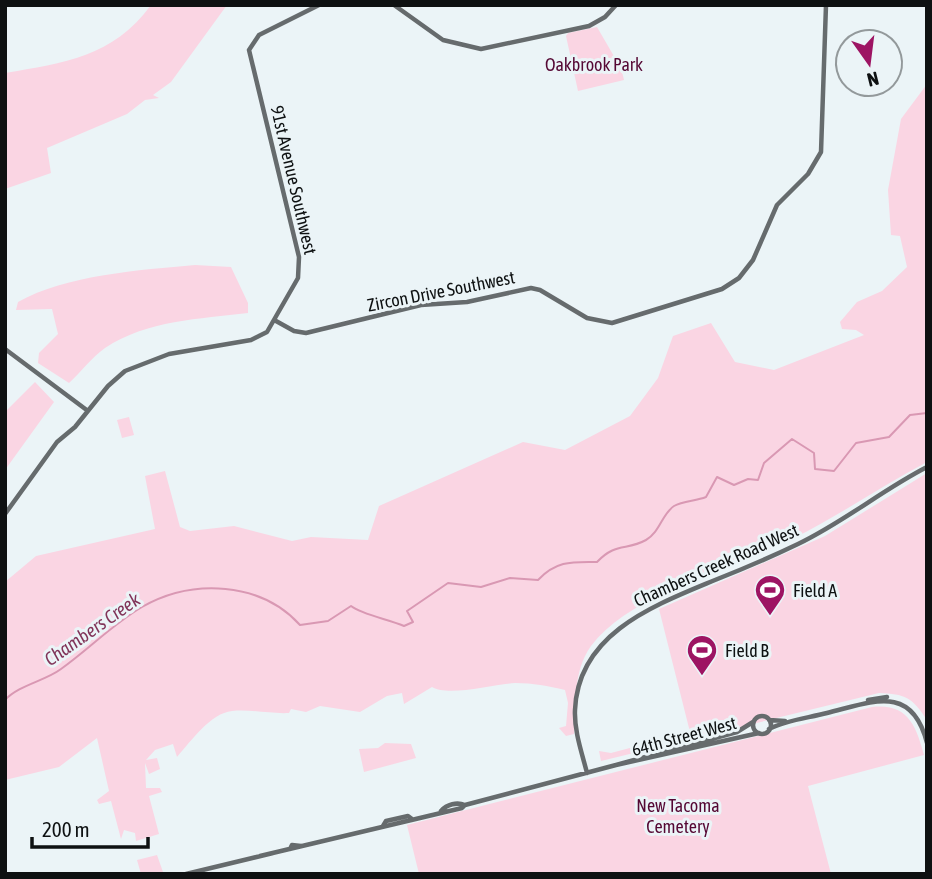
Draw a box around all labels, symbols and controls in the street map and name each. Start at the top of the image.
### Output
north arrow [834,28,904,98]
park label: Oakbrook Park [545,54,643,75]
text: N [865,67,881,92]
street label: 91st Avenue Southwest [267,104,321,256]
street label: Zircon Drive Southwest [365,266,517,316]
street label: Chambers Creek Road West [630,519,802,611]
sports icon: Field A [753,573,787,617]
place label: Field A [793,580,837,601]
water label: Chambers Creek [40,588,145,670]
sports icon: Field B [685,633,719,677]
place label: Field B [725,640,769,661]
street label: 64th Street West [629,712,739,760]
park label: New Tacoma Cemetery [636,795,720,837]
scale bar [32,806,147,850]
text: 200 m [42,817,90,841]

